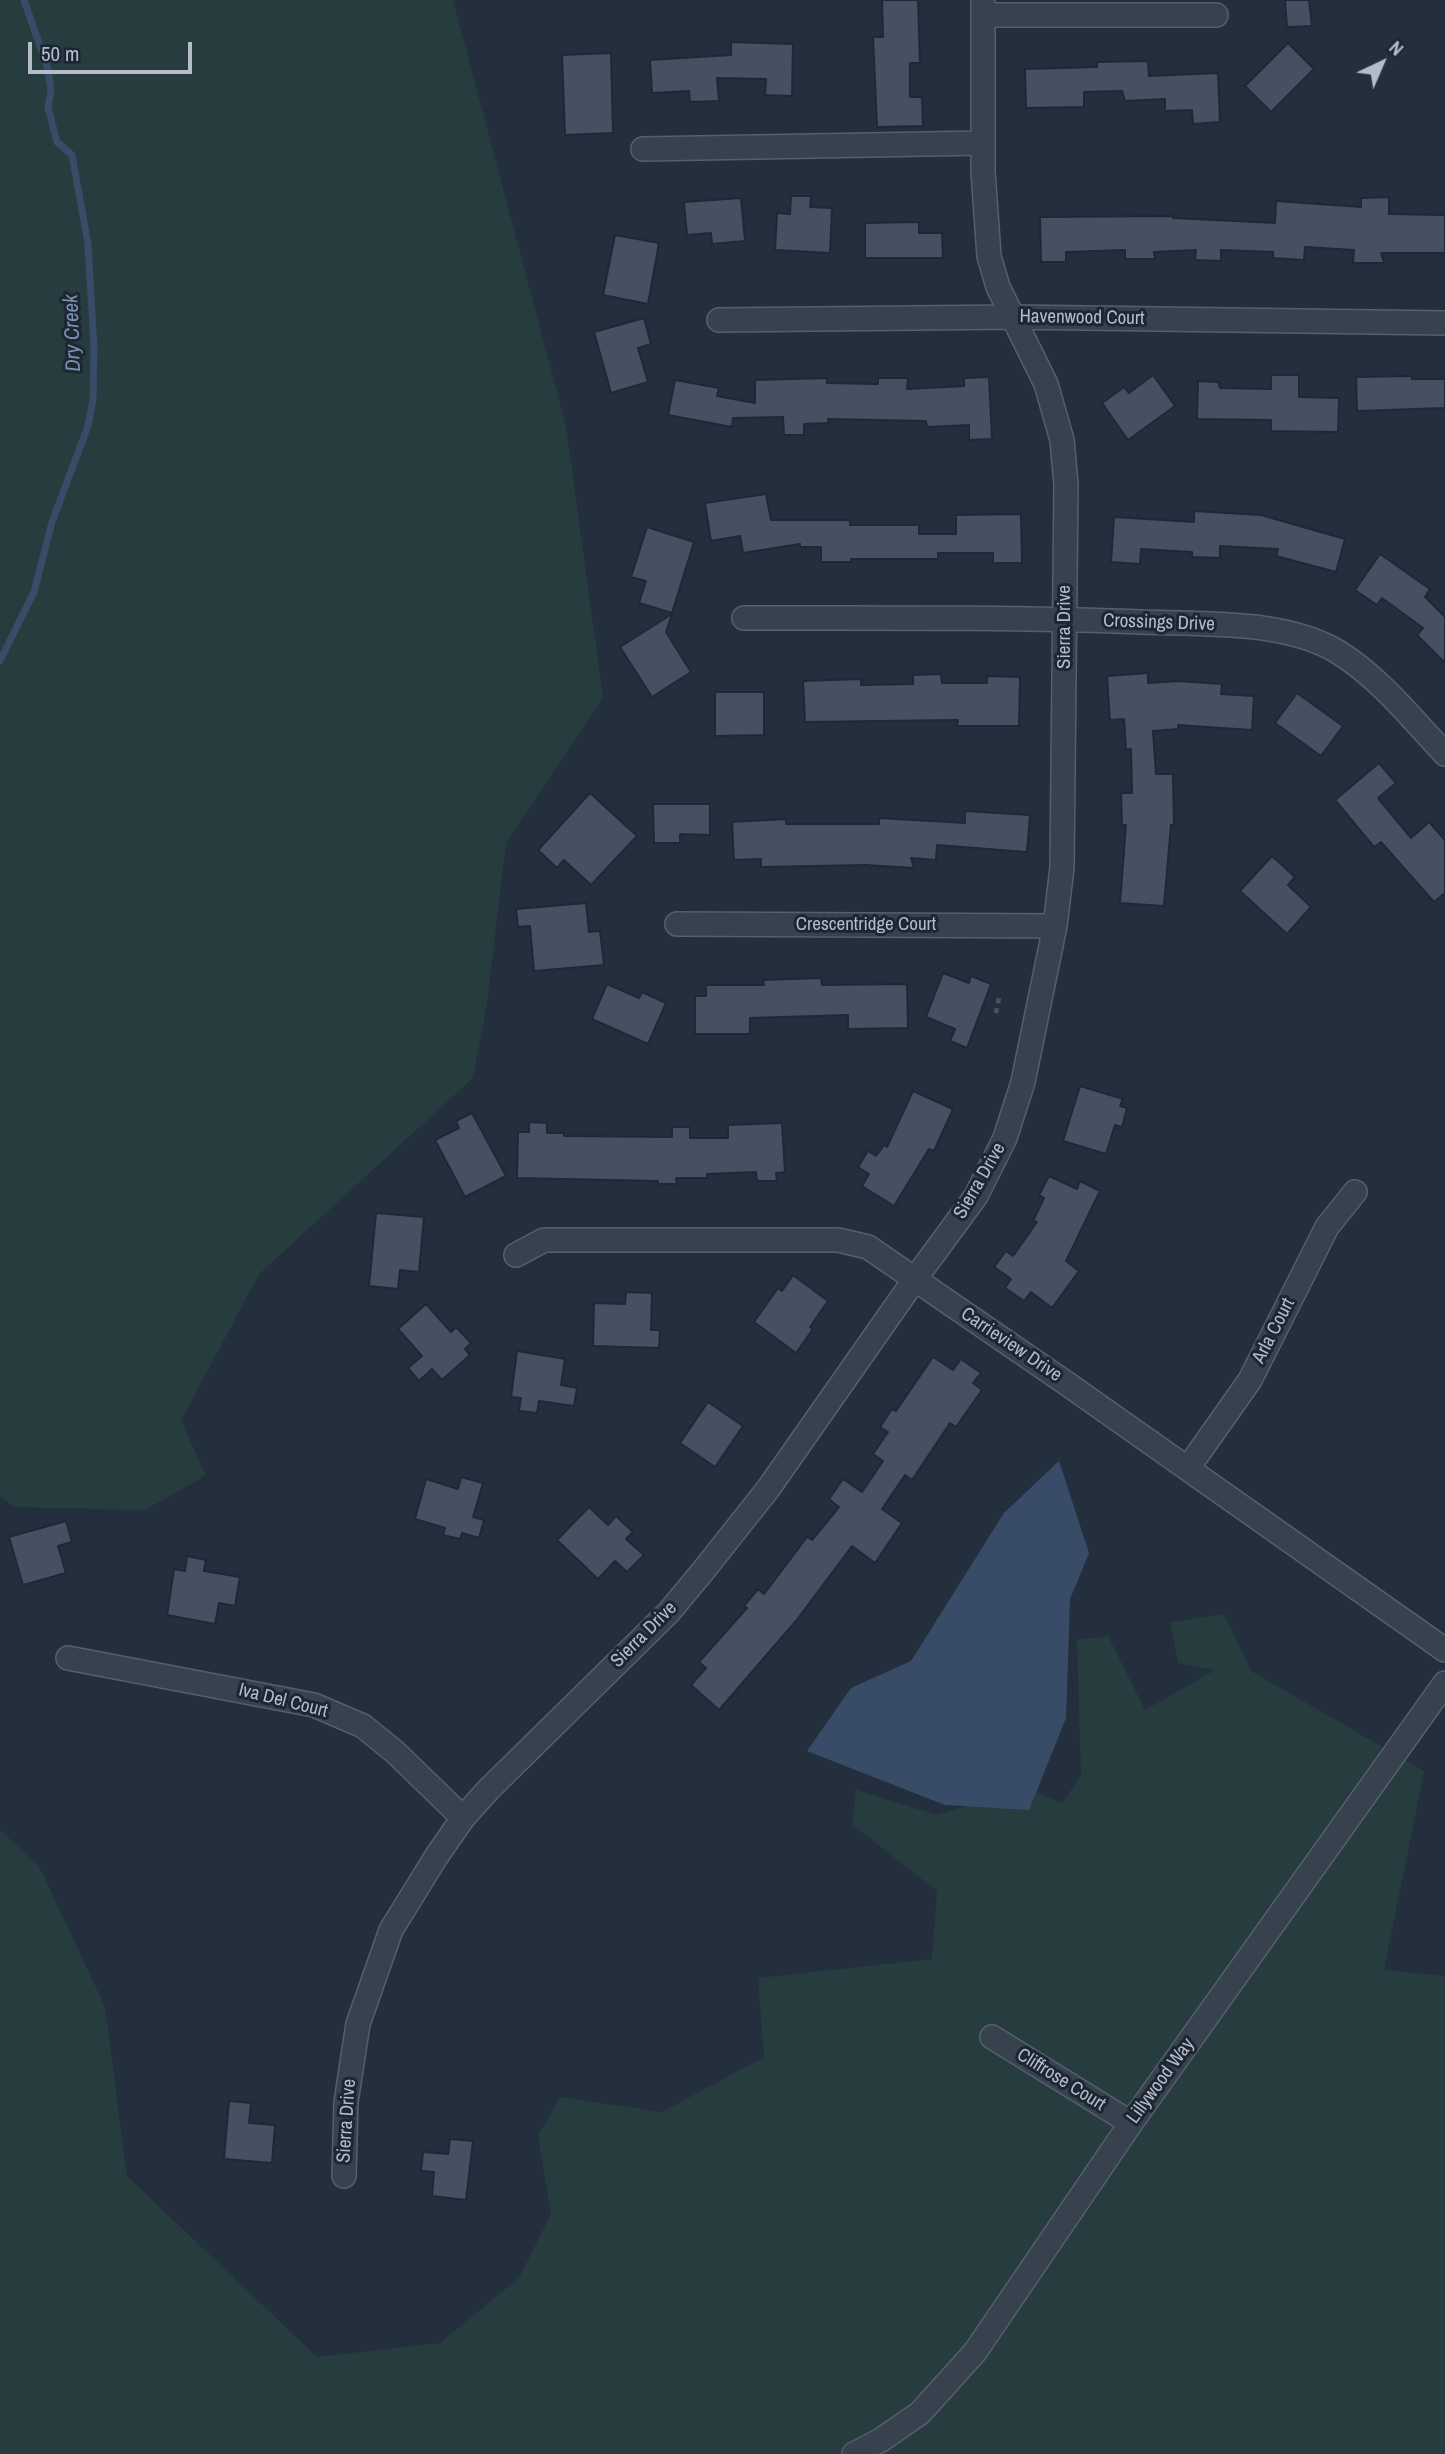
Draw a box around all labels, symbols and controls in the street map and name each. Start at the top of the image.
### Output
scale bar [32,28,196,72]
north arrow [1347,28,1417,98]
text: N [1384,35,1410,61]
text: 50 m [41,39,79,68]
water label: Dry Creek [59,294,87,372]
street label: Havenwood Court [1019,306,1145,330]
street label: Sierra Drive [1054,585,1076,669]
street label: Crossings Drive [1103,610,1215,636]
street label: Crescentridge Court [796,914,936,936]
street label: Sierra Drive [949,1139,1011,1223]
street label: Arla Court [1248,1295,1300,1367]
street label: Carrieview Drive [956,1303,1066,1387]
street label: Sierra Drive [606,1597,682,1673]
street label: Iva Del Court [236,1679,330,1723]
street label: Lillywood Way [1122,2034,1200,2128]
street label: Cliffrose Court [1012,2044,1110,2116]
street label: Sierra Drive [333,2078,361,2164]

